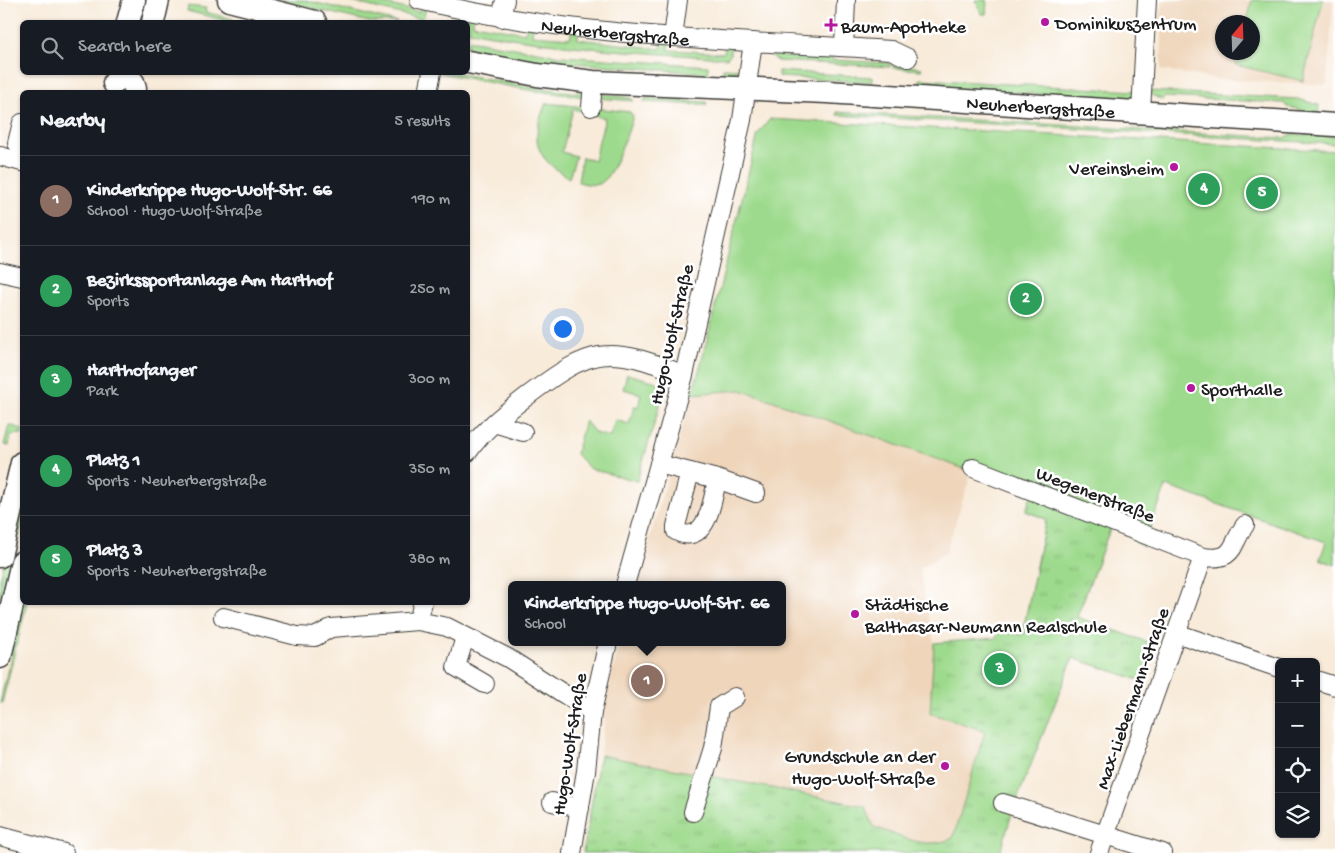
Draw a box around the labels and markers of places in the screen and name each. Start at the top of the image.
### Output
place label: Dominikuszentrum [1053,14,1197,37]
marker: Dominikuszentrum [1039,16,1051,28]
place label: Baum-Apotheke [840,17,966,40]
marker: Baum-Apotheke [825,19,837,31]
place label: Vereinsheim [1068,159,1165,182]
marker: Vereinsheim [1168,161,1180,173]
pin: 4 [1188,170,1220,208]
pin: 5 [1246,174,1278,212]
pin: 2 [1010,280,1042,318]
place label: Sporthalle [1201,380,1283,403]
marker: Sporthalle [1185,382,1197,394]
place label: Städtische Balthasar-Neumann Realschule [864,595,1107,640]
marker: Städtische Balthasar-Neumann Realschule [849,608,861,620]
pin: 3 [984,650,1016,688]
pin: 1 [631,662,663,700]
place label: Grundschule an der Hugo-Wolf-Straße [784,747,937,792]
marker: Grundschule an der Hugo-Wolf-Straße [939,760,951,772]

